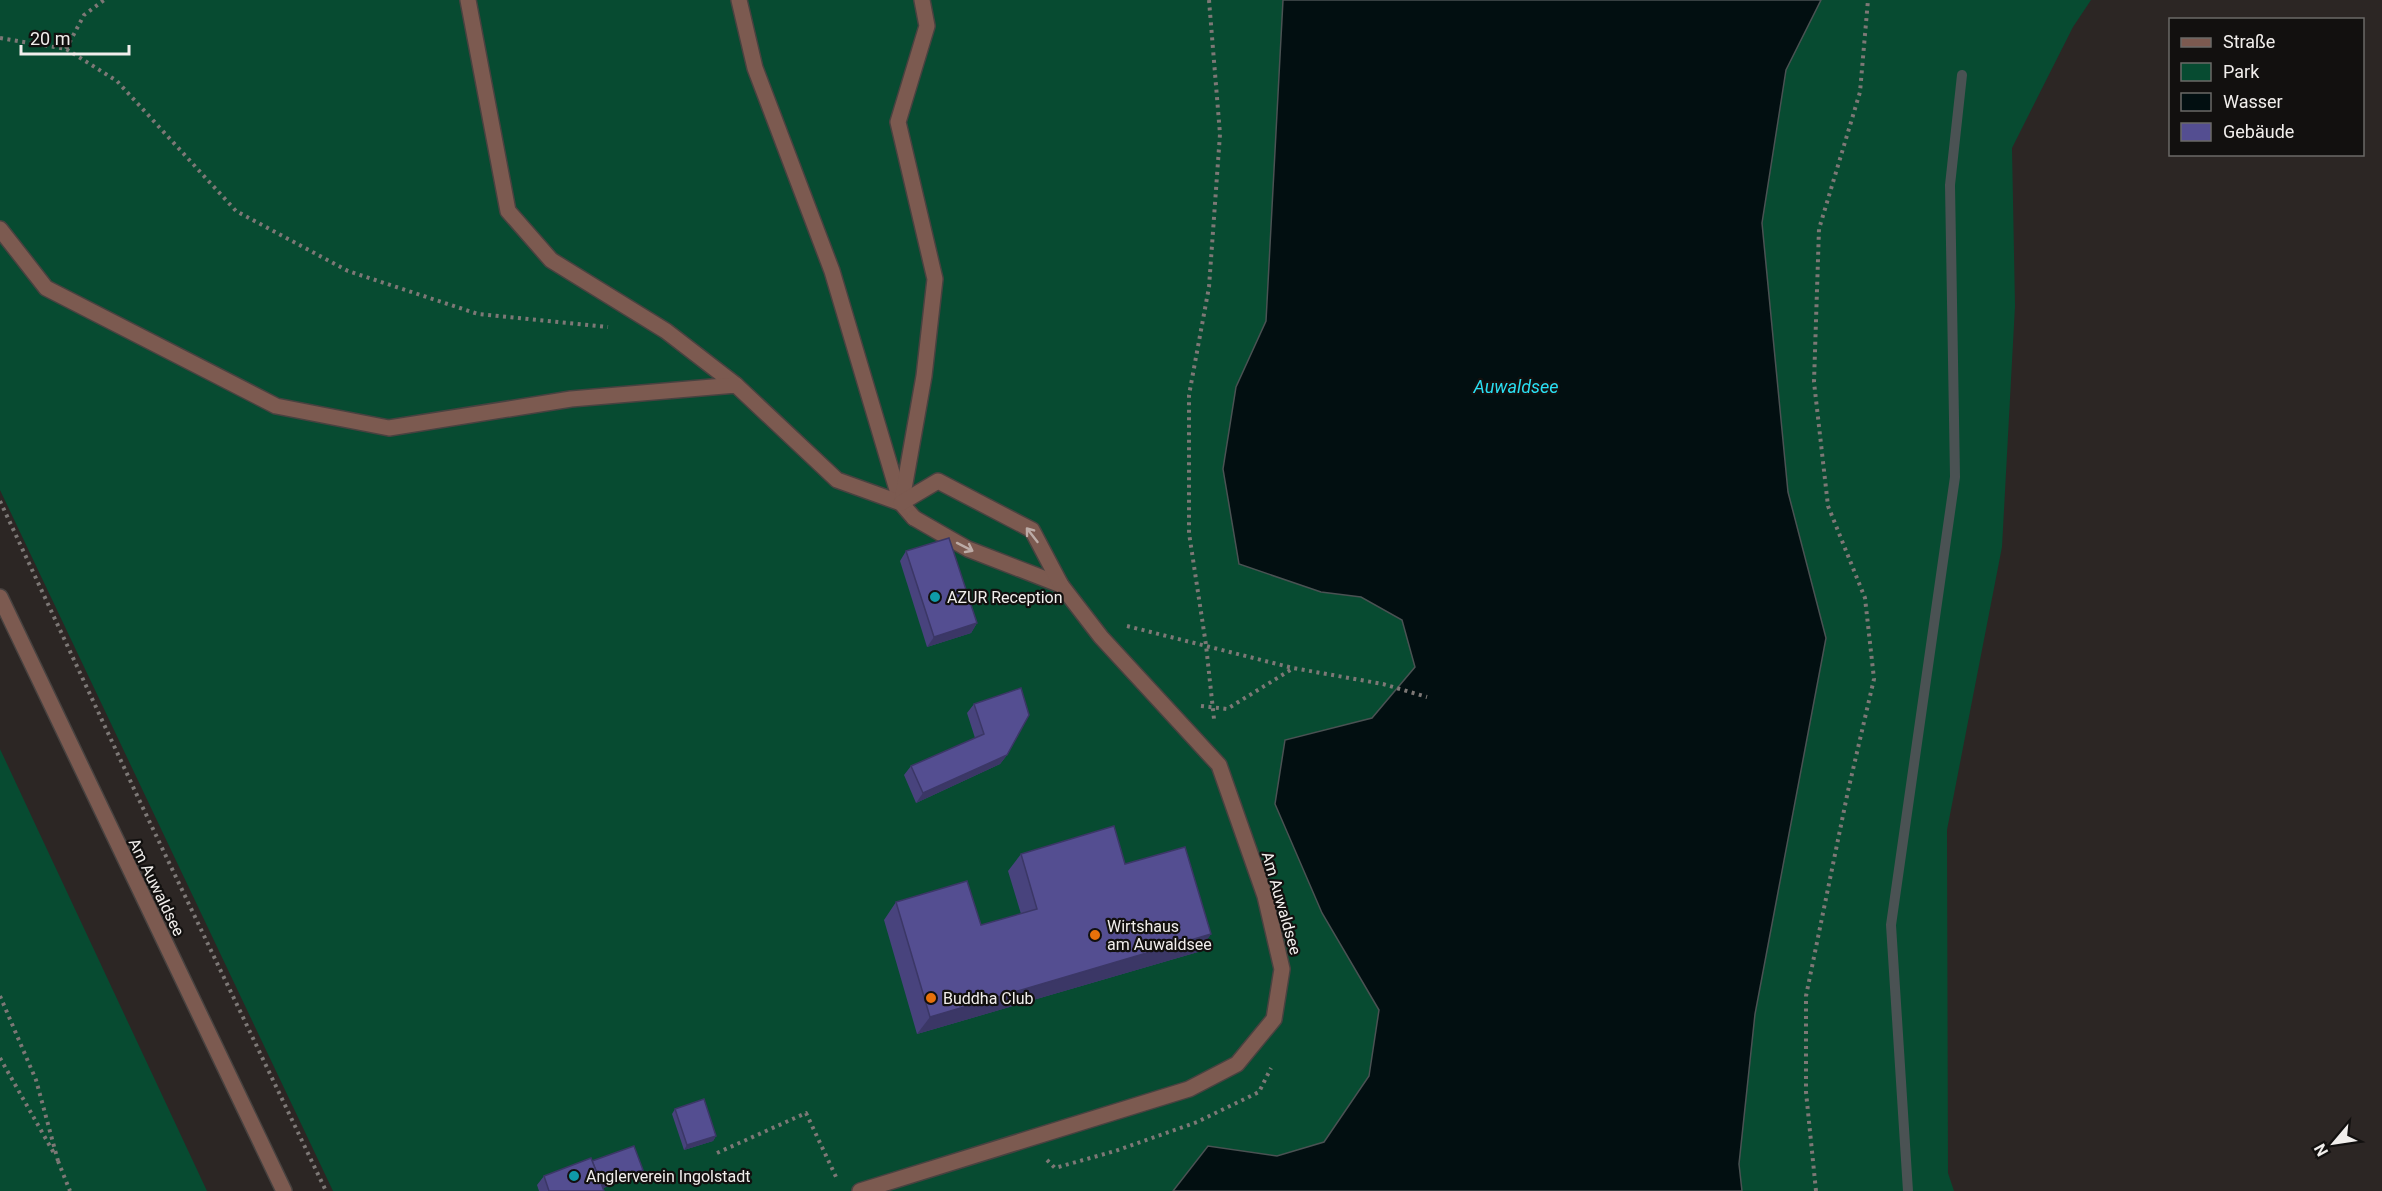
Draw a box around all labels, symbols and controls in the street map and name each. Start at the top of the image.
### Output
scale bar [21,18,129,56]
legend [2169,18,2364,156]
text: 20 m [30,28,70,49]
text: Straße [2223,31,2275,52]
text: Park [2223,61,2260,82]
text: Wasser [2223,91,2283,112]
text: Gebäude [2223,121,2294,142]
water label: Auwaldsee [1472,376,1559,397]
one-way arrow [1026,527,1039,543]
one-way arrow [956,541,974,553]
place label: AZUR Reception [947,588,1063,607]
marker: AZUR Reception [928,590,942,604]
street label: Am Auwaldsee [125,835,188,939]
street label: Am Auwaldsee [1258,849,1305,957]
place label: Wirtshaus am Auwaldsee [1107,917,1212,954]
marker: Wirtshaus am Auwaldsee [1088,928,1102,942]
place label: Buddha Club [943,989,1033,1008]
marker: Buddha Club [924,991,938,1005]
north arrow [2304,1113,2364,1173]
text: N [2310,1140,2332,1160]
place label: Anglerverein Ingolstadt [586,1167,750,1186]
marker: Anglerverein Ingolstadt [567,1169,581,1183]

